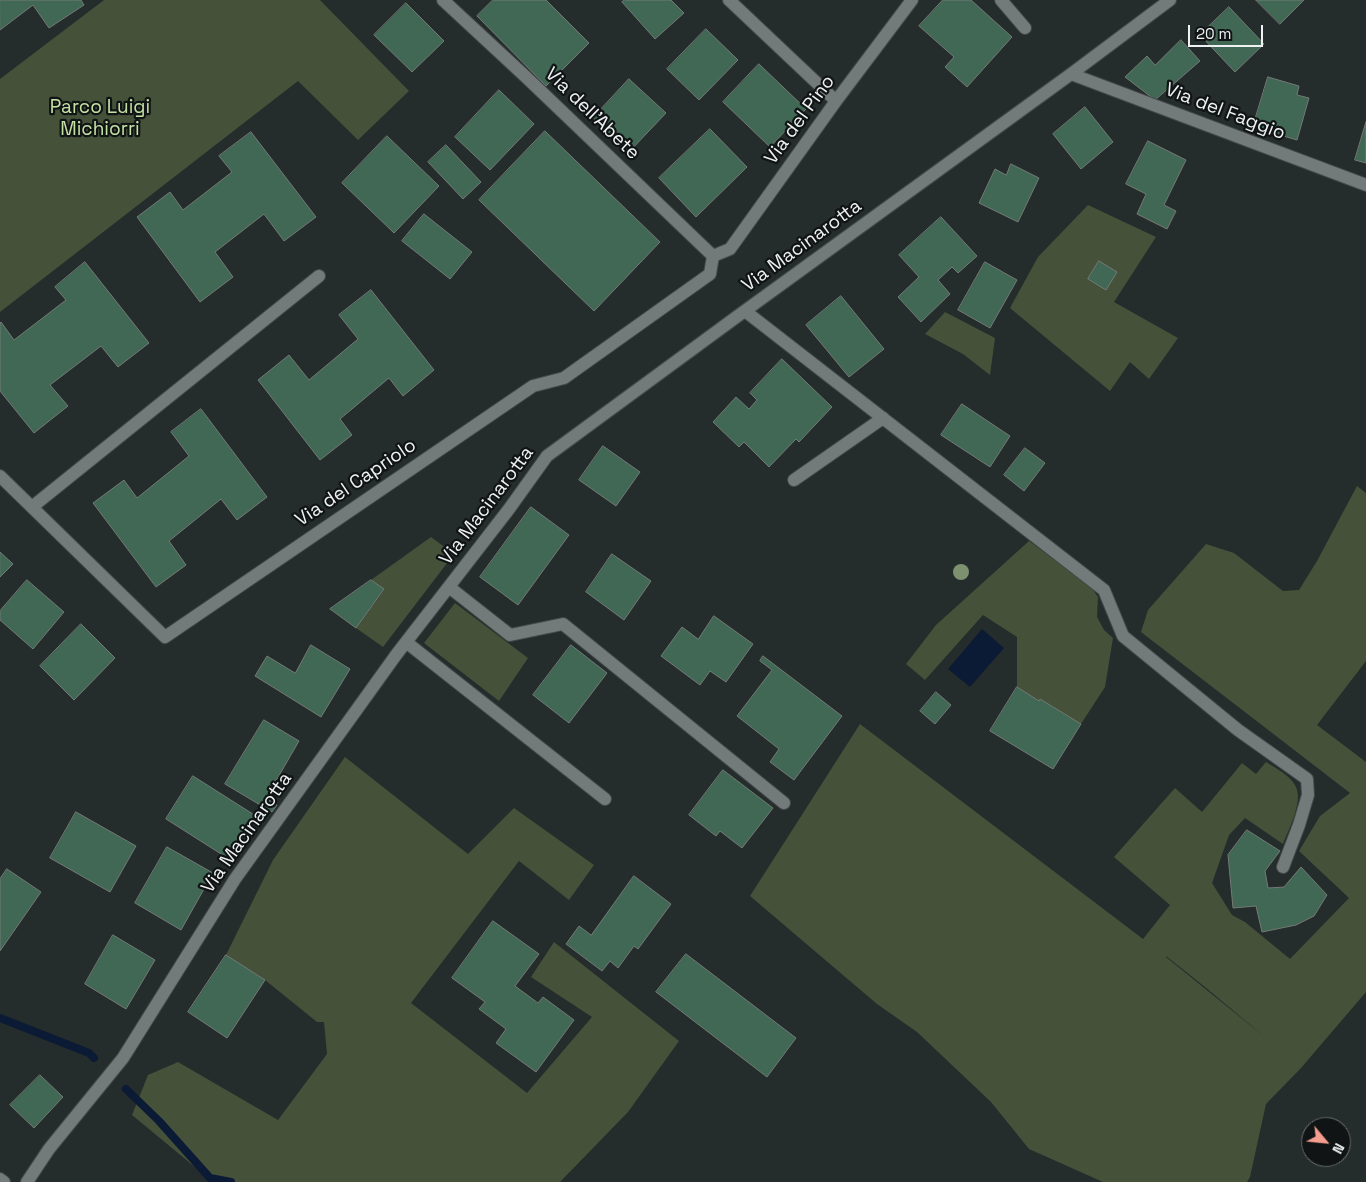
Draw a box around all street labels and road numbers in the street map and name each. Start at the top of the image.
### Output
street label: Via dell'Abete [540,63,644,165]
street label: Via del Pino [760,71,840,169]
street label: Via del Faggio [1162,79,1288,145]
street label: Via Macinarotta [738,195,866,297]
street label: Via del Capriolo [291,434,421,532]
street label: Via Macinarotta [435,442,539,570]
street label: Via Macinarotta [197,768,297,898]

